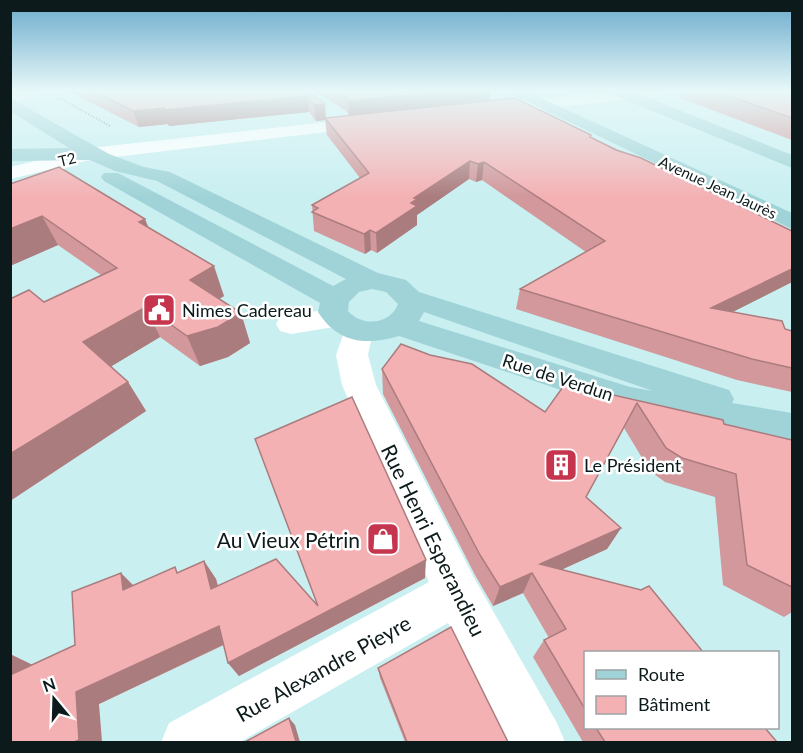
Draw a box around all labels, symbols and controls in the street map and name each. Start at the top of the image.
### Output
street label: T2 [56,148,78,170]
street label: Avenue Jean Jaurès [656,152,780,222]
public building icon: Nimes Cadereau [141,292,177,328]
place label: Nimes Cadereau [182,299,312,321]
street label: Rue de Verdun [500,349,616,405]
street label: Rue Henri Esperandieu [377,440,491,640]
building icon: Le Président [543,447,579,483]
place label: Le Président [584,454,682,476]
shop icon: Au Vieux Pétrin [365,521,401,557]
place label: Au Vieux Pétrin [217,527,360,552]
street label: Rue Alexandre Pieyre [231,610,415,726]
legend [584,651,779,729]
text: Route [638,663,685,685]
north arrow [24,669,84,729]
text: N [40,673,58,695]
text: Bâtiment [638,693,711,715]

